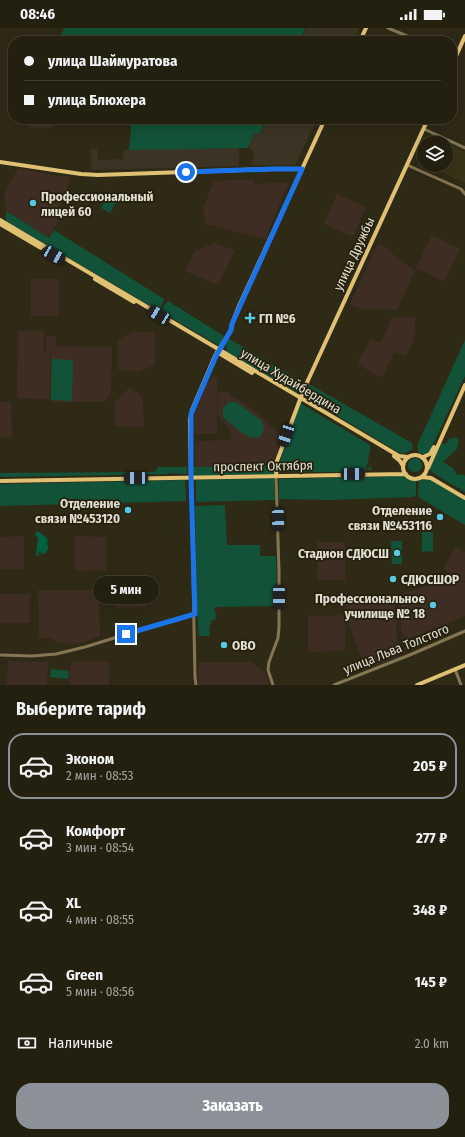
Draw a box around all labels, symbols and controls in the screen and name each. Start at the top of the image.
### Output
text: 08:46 [20,5,55,23]
text: улица Шаймуратова [48,52,178,70]
text: улица Блюхера [48,91,146,109]
map controls [417,136,453,172]
button: layers [417,136,453,172]
route start [177,163,195,181]
place label: Профессиональный лицей 60 [41,189,153,219]
marker: Профессиональный лицей 60 [28,198,38,208]
street label: улица Дружбы [330,215,378,293]
car [41,244,67,266]
car [146,304,172,326]
place label: ГП №6 [259,311,296,326]
marker: ГП №6 [244,312,256,324]
street label: улица Худайбердина [238,345,344,417]
car [276,422,296,448]
street label: проспект Октября [213,458,313,474]
car [341,468,365,480]
car [124,472,148,484]
place label: Отделение связи №453120 [35,496,120,526]
place label: Отделение связи №453116 [348,503,432,533]
marker: Отделение связи №453120 [123,505,133,515]
car [272,507,284,531]
marker: Отделение связи №453116 [435,512,445,522]
place label: Стадион СДЮСШ [298,546,389,561]
marker: Стадион СДЮСШ [392,548,402,558]
place label: СДЮСШОР [401,572,459,587]
marker: СДЮСШОР [388,574,398,584]
callout: 5 мин [93,576,159,604]
text: 5 мин [111,582,141,597]
car [273,585,285,609]
place label: Профессиональное училище № 18 [315,591,425,621]
marker: Профессиональное училище № 18 [428,600,438,610]
street label: улица Льва Толстого [341,621,451,677]
route end [117,625,135,643]
place label: ОВО [232,638,256,653]
marker: ОВО [219,640,229,650]
text: Выберите тариф [16,698,146,720]
icon: car [18,748,54,784]
text: Эконом [66,750,114,768]
text: 205 ₽ [413,757,447,775]
text: 2 мин · 08:53 [66,768,133,783]
icon: car [18,820,54,856]
text: Комфорт [66,822,125,840]
text: 277 ₽ [416,829,447,847]
text: 3 мин · 08:54 [66,840,134,855]
icon: car [18,892,54,928]
text: XL [66,894,81,912]
text: 348 ₽ [413,901,447,919]
text: 4 мин · 08:55 [66,912,134,927]
icon: car [18,964,54,1000]
text: Green [66,966,103,984]
text: 145 ₽ [414,973,447,991]
text: 5 мин · 08:56 [66,984,134,999]
icon: cash [16,1032,38,1054]
text: Наличные [48,1034,113,1052]
text: 2.0 km [415,1036,449,1051]
button: Заказать [16,1083,449,1129]

